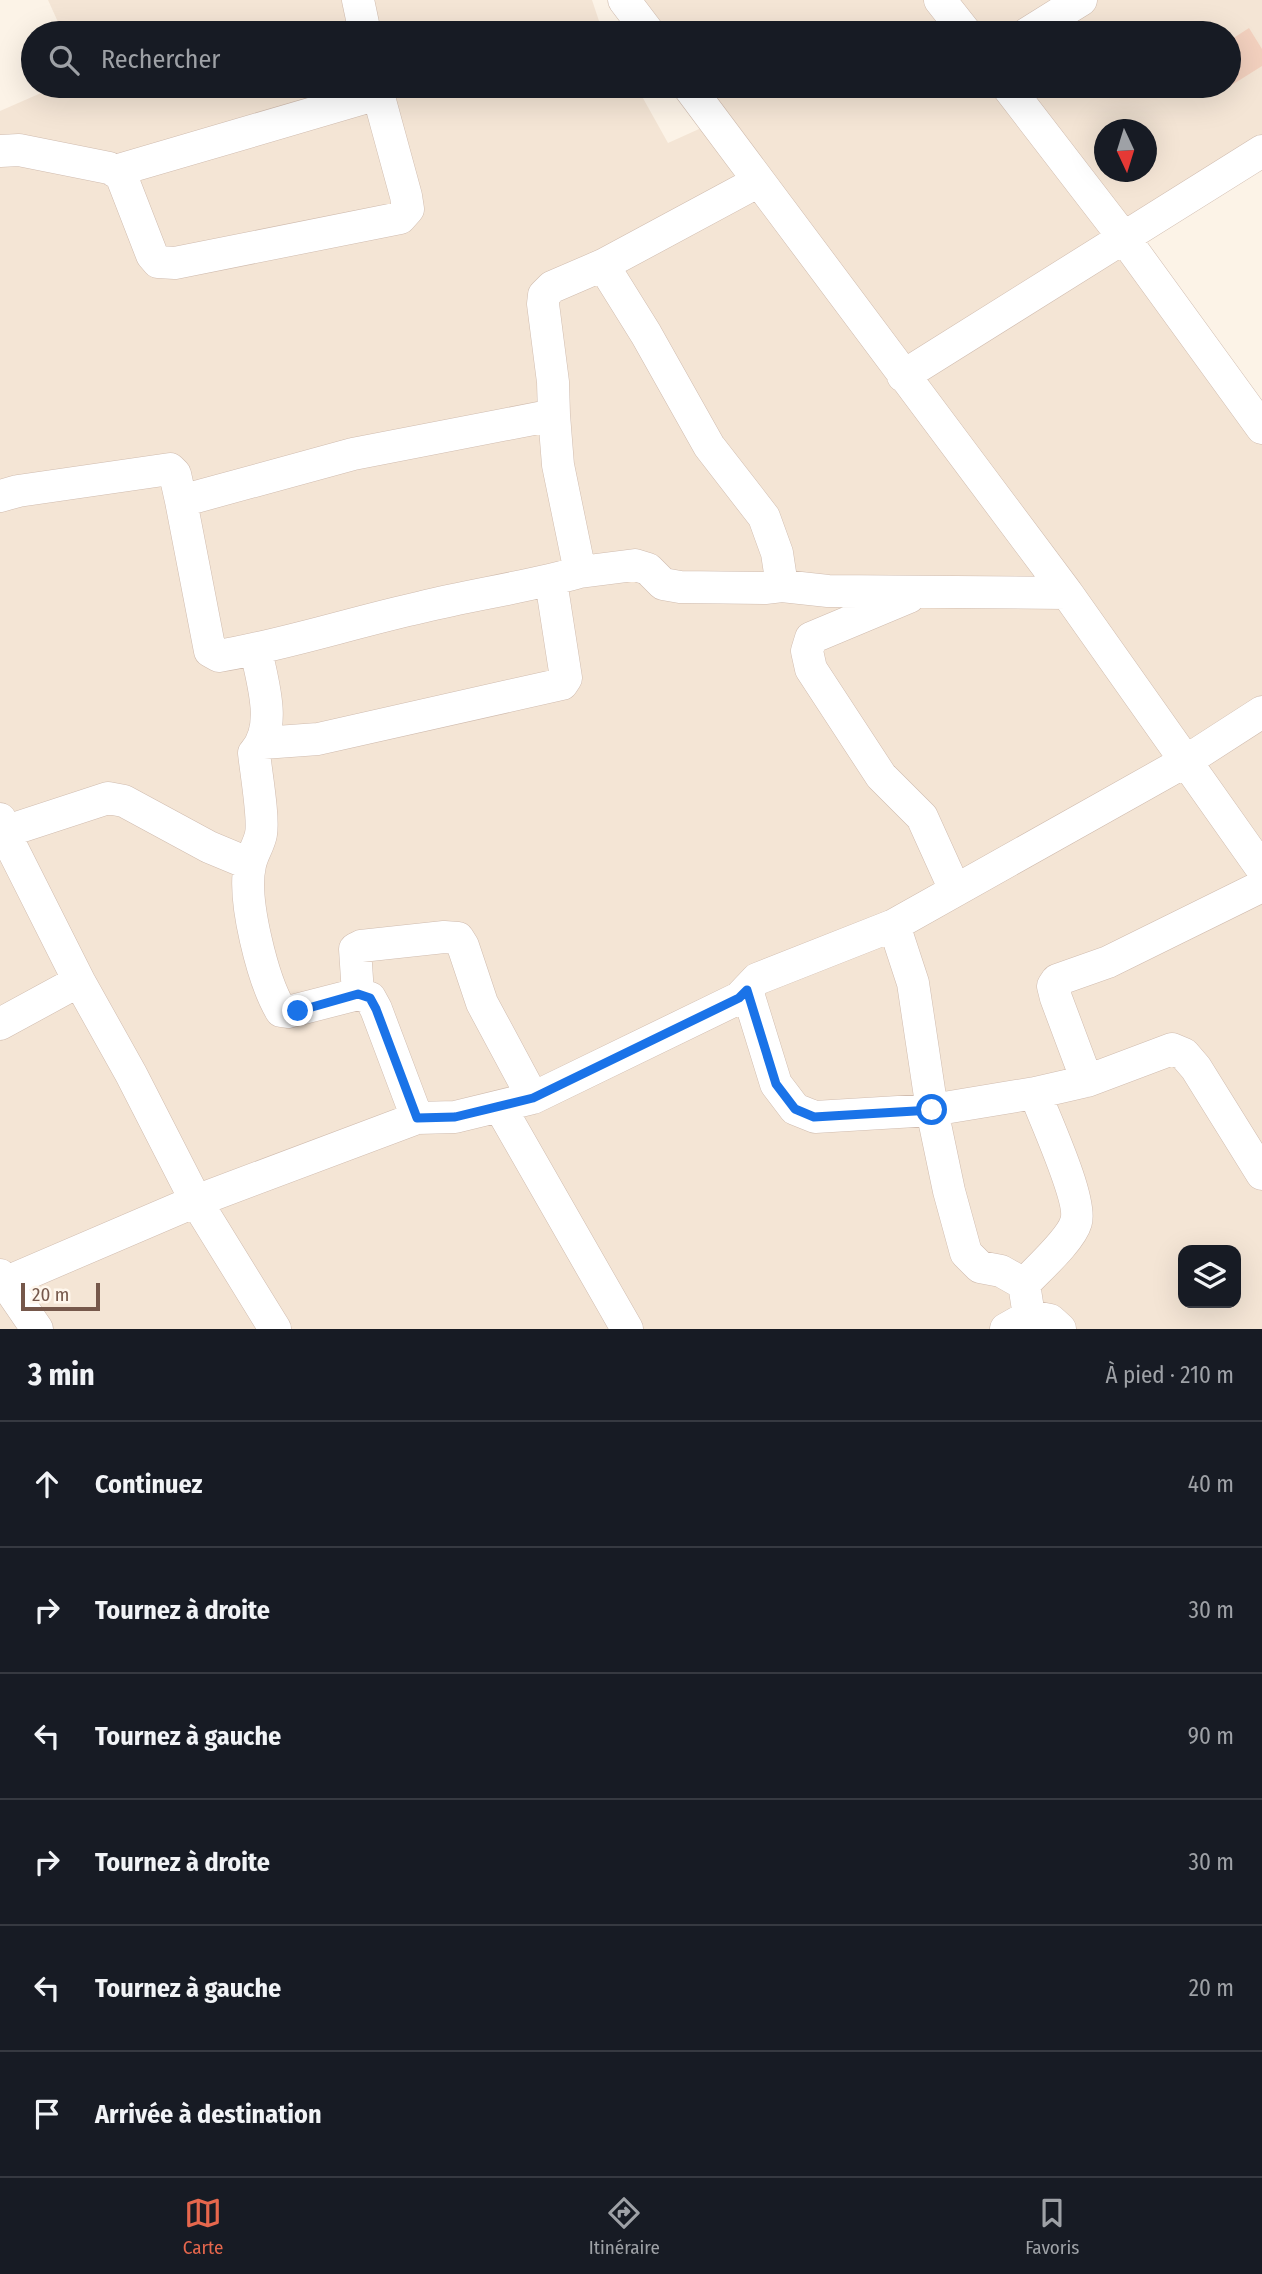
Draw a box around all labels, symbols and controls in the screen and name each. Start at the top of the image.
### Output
search box [21,21,1241,98]
icon: search [45,41,83,79]
text: Rechercher [101,44,220,75]
north arrow [1094,119,1157,182]
route end [282,995,313,1026]
route start [916,1094,947,1125]
map controls [1178,1245,1241,1308]
button: layers [1178,1245,1241,1308]
scale bar [21,1280,100,1312]
text: 20 m [32,1283,69,1306]
text: 3 min [28,1357,95,1393]
text: À pied · 210 m [1105,1361,1234,1389]
icon: ahead [28,1465,66,1503]
text: Continuez [95,1469,202,1500]
text: 40 m [1188,1470,1234,1498]
icon: right [28,1591,66,1629]
text: Tournez à droite [95,1595,270,1626]
text: 30 m [1189,1596,1234,1624]
icon: left [28,1717,66,1755]
text: Tournez à gauche [95,1721,281,1752]
text: 90 m [1188,1722,1234,1750]
icon: right [28,1843,66,1881]
text: Tournez à droite [95,1847,270,1878]
text: 30 m [1189,1848,1234,1876]
icon: left [28,1969,66,2007]
text: Tournez à gauche [95,1973,281,2004]
text: 20 m [1189,1974,1234,2002]
icon: arrive [28,2095,66,2133]
text: Arrivée à destination [95,2099,322,2130]
tab: Carte [183,2194,223,2259]
tab: Itinéraire [589,2194,660,2259]
tab: Favoris [1025,2194,1079,2259]

